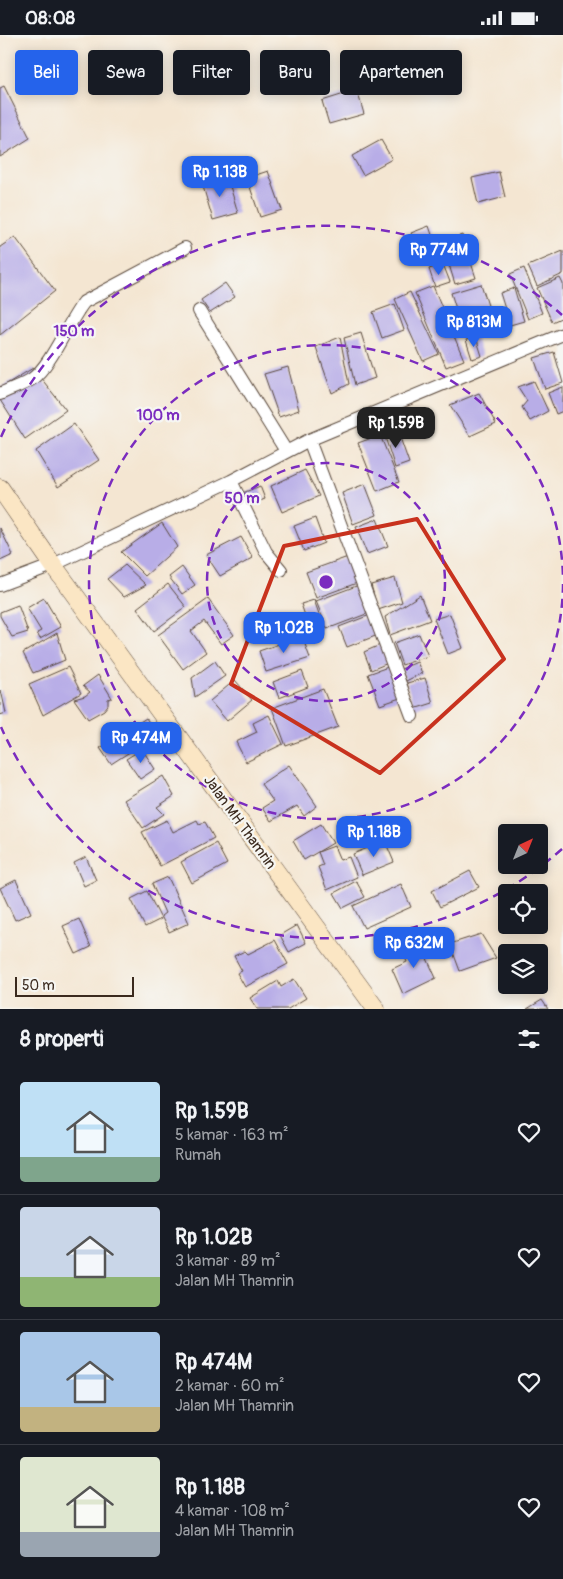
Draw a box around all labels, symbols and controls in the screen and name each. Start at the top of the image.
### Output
text: 08:08 [25,6,75,30]
chip: Beli [15,50,78,95]
chip: Sewa [88,50,163,95]
chip: Filter [173,50,250,95]
chip: Baru [260,50,330,95]
chip: Apartemen [340,50,462,95]
pin: Rp 1.13B [168,155,272,198]
text: Rp 1.13B [193,162,247,182]
pin: Rp 774M [393,233,485,276]
text: Rp 774M [410,240,468,260]
pin: Rp 813M [428,305,520,348]
text: Rp 813M [446,312,502,332]
text: 150 m [54,322,94,341]
text: 100 m [137,406,179,425]
pin: Rp 1.59B [344,407,448,449]
text: Rp 1.59B [368,413,424,433]
text: 50 m [225,489,259,508]
centre of rings [317,573,335,591]
pin: Rp 1.02B [232,611,336,654]
text: Rp 1.02B [255,618,313,638]
pin: Rp 474M [95,721,187,764]
text: Rp 474M [112,728,170,748]
street label: Jalan MH Thamrin [199,772,280,873]
pin: Rp 1.18B [322,815,426,858]
text: Rp 1.18B [347,822,401,842]
north arrow [498,824,548,874]
map controls [498,824,548,994]
button: locate [498,884,548,934]
pin: Rp 632M [368,927,460,969]
text: Rp 632M [385,933,444,953]
button: layers [498,944,548,994]
scale bar [15,974,134,997]
text: 50 m [22,977,55,994]
icon: filters [515,1025,543,1053]
text: 8 properti [20,1026,104,1053]
text: Rp 1.59B [175,1098,249,1125]
icon: home [60,1102,120,1162]
icon: heart [515,1118,543,1146]
text: 5 kamar · 163 m² [175,1125,288,1145]
text: Rumah [175,1145,221,1165]
text: Rp 1.02B [175,1224,252,1251]
icon: home [60,1227,120,1287]
icon: heart [515,1243,543,1271]
text: 3 kamar · 89 m² [175,1251,280,1271]
text: Jalan MH Thamrin [175,1271,294,1291]
text: Rp 474M [175,1349,252,1376]
icon: home [60,1352,120,1412]
icon: heart [515,1368,543,1396]
text: 2 kamar · 60 m² [175,1376,284,1396]
text: Jalan MH Thamrin [175,1396,294,1416]
text: Rp 1.18B [175,1474,245,1501]
icon: home [60,1477,120,1537]
icon: heart [515,1493,543,1521]
text: 4 kamar · 108 m² [175,1501,290,1521]
text: Jalan MH Thamrin [175,1521,294,1541]

